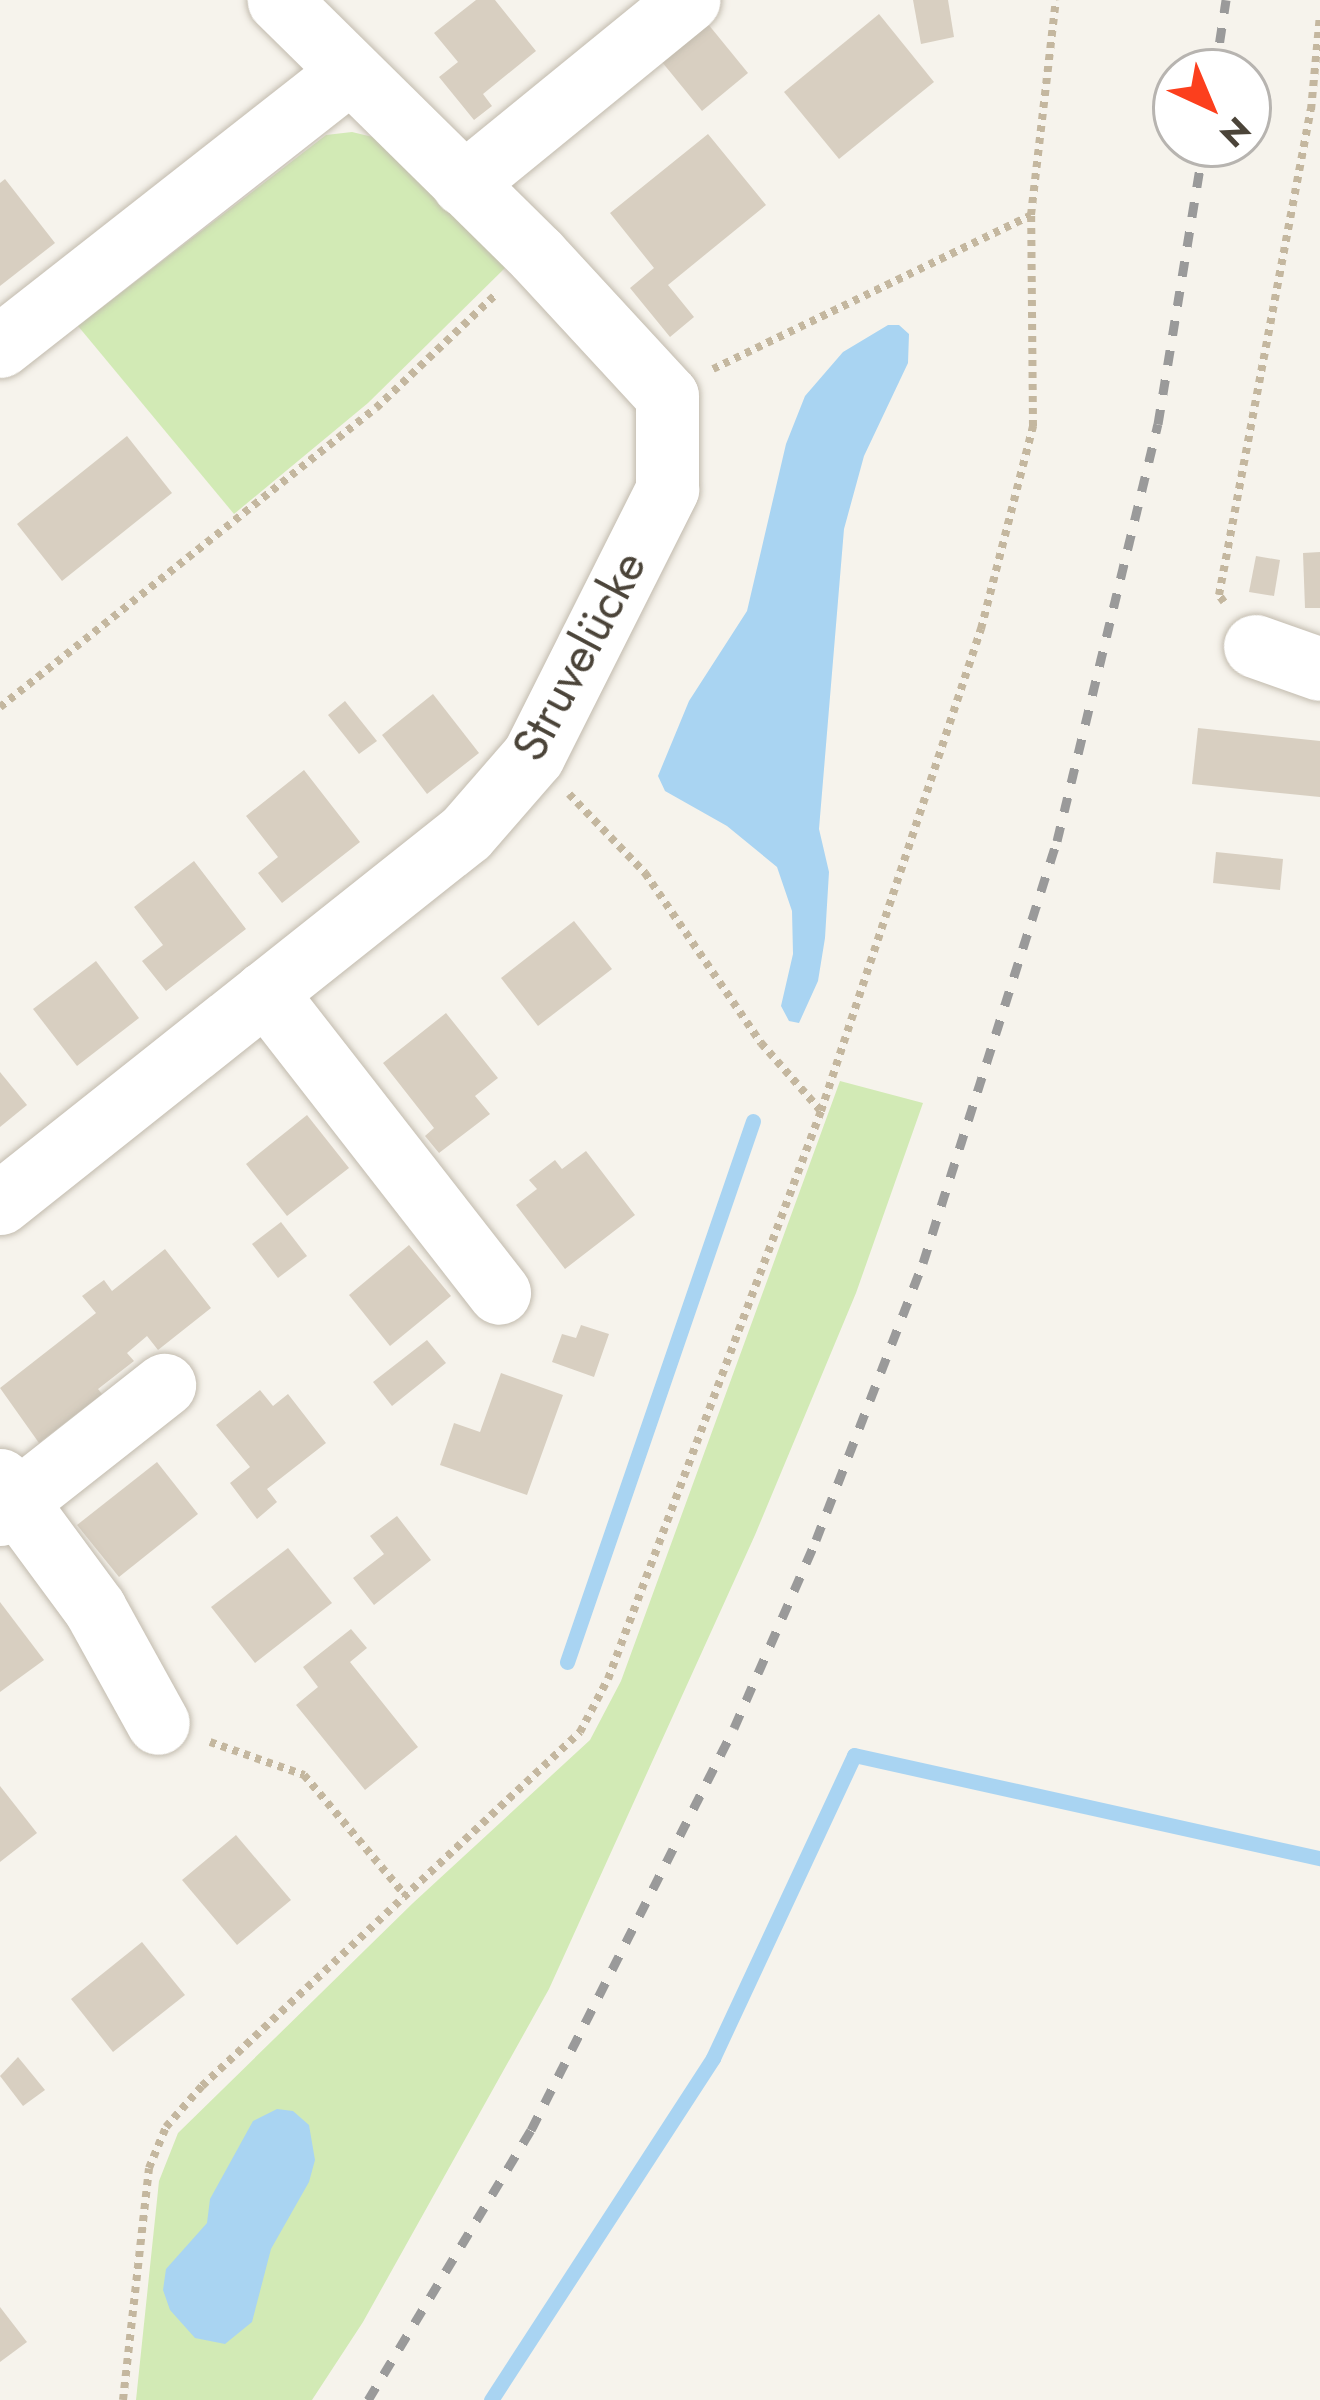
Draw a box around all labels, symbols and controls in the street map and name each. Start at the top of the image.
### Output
north arrow [1152,48,1272,168]
text: N [1210,106,1261,158]
street label: Struvelücke [500,541,658,771]

